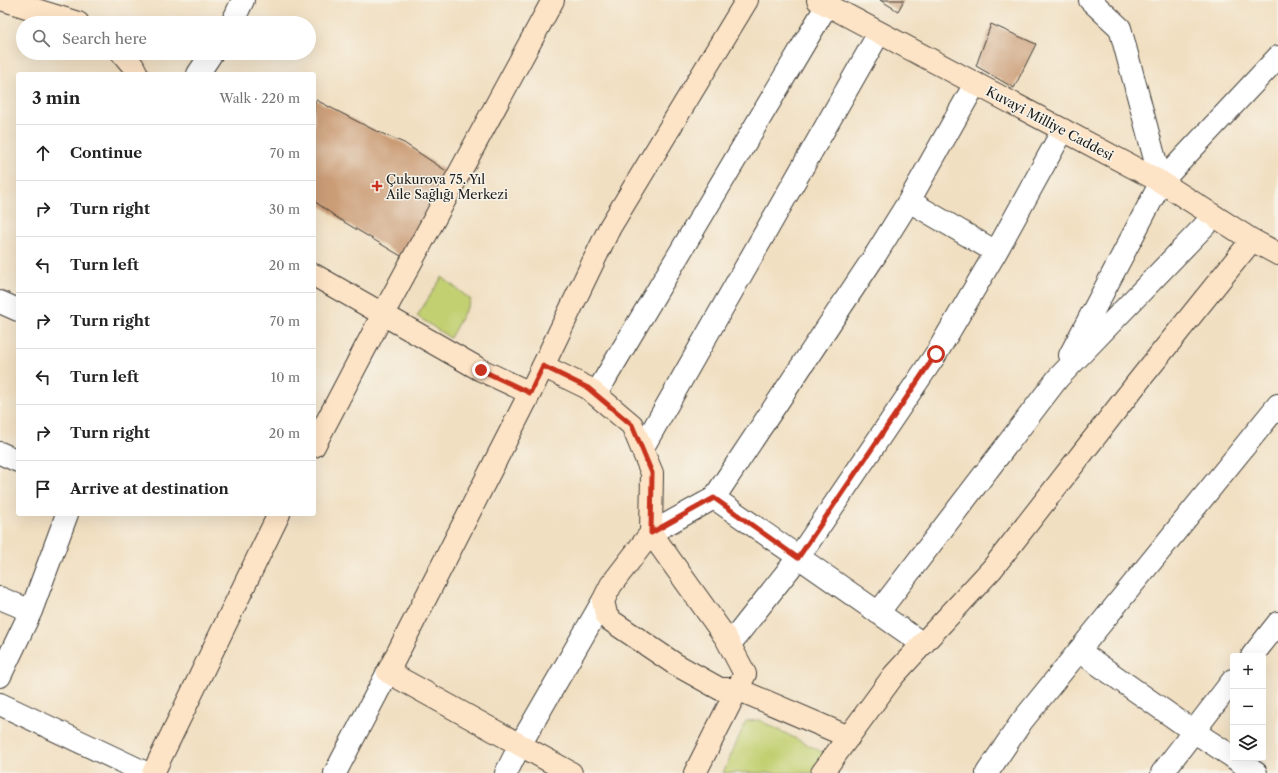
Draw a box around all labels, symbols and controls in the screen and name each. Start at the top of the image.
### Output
search box [16,16,316,60]
icon: search [30,27,52,49]
text: Search here [62,29,147,48]
street label: Kuvayi Milliye Caddesi [984,83,1116,163]
text: 3 min [32,88,81,108]
text: Walk · 220 m [220,90,300,106]
icon: ahead [32,142,54,164]
text: Continue [70,143,142,162]
text: 70 m [270,145,300,161]
place label: Çukurova 75. Yıl Aile Sağlığı Merkezi [385,171,508,202]
marker: Çukurova 75. Yıl Aile Sağlığı Merkezi [371,180,383,192]
icon: right [32,198,54,220]
text: Turn right [70,199,150,218]
text: 30 m [269,201,300,217]
icon: left [32,254,54,276]
text: Turn left [70,255,139,274]
text: 20 m [269,257,300,273]
icon: right [32,310,54,332]
text: Turn right [70,311,150,330]
text: 70 m [270,313,300,329]
route start [927,345,945,363]
route end [472,361,490,379]
icon: left [32,366,54,388]
text: Turn left [70,367,139,386]
text: 10 m [271,369,300,385]
icon: right [32,422,54,444]
text: Turn right [70,423,150,442]
text: 20 m [269,425,300,441]
icon: arrive [32,478,54,500]
text: Arrive at destination [70,479,229,498]
map controls [1230,653,1266,761]
button: + [1230,653,1266,689]
button: − [1230,689,1266,725]
button: layers [1230,725,1266,761]

